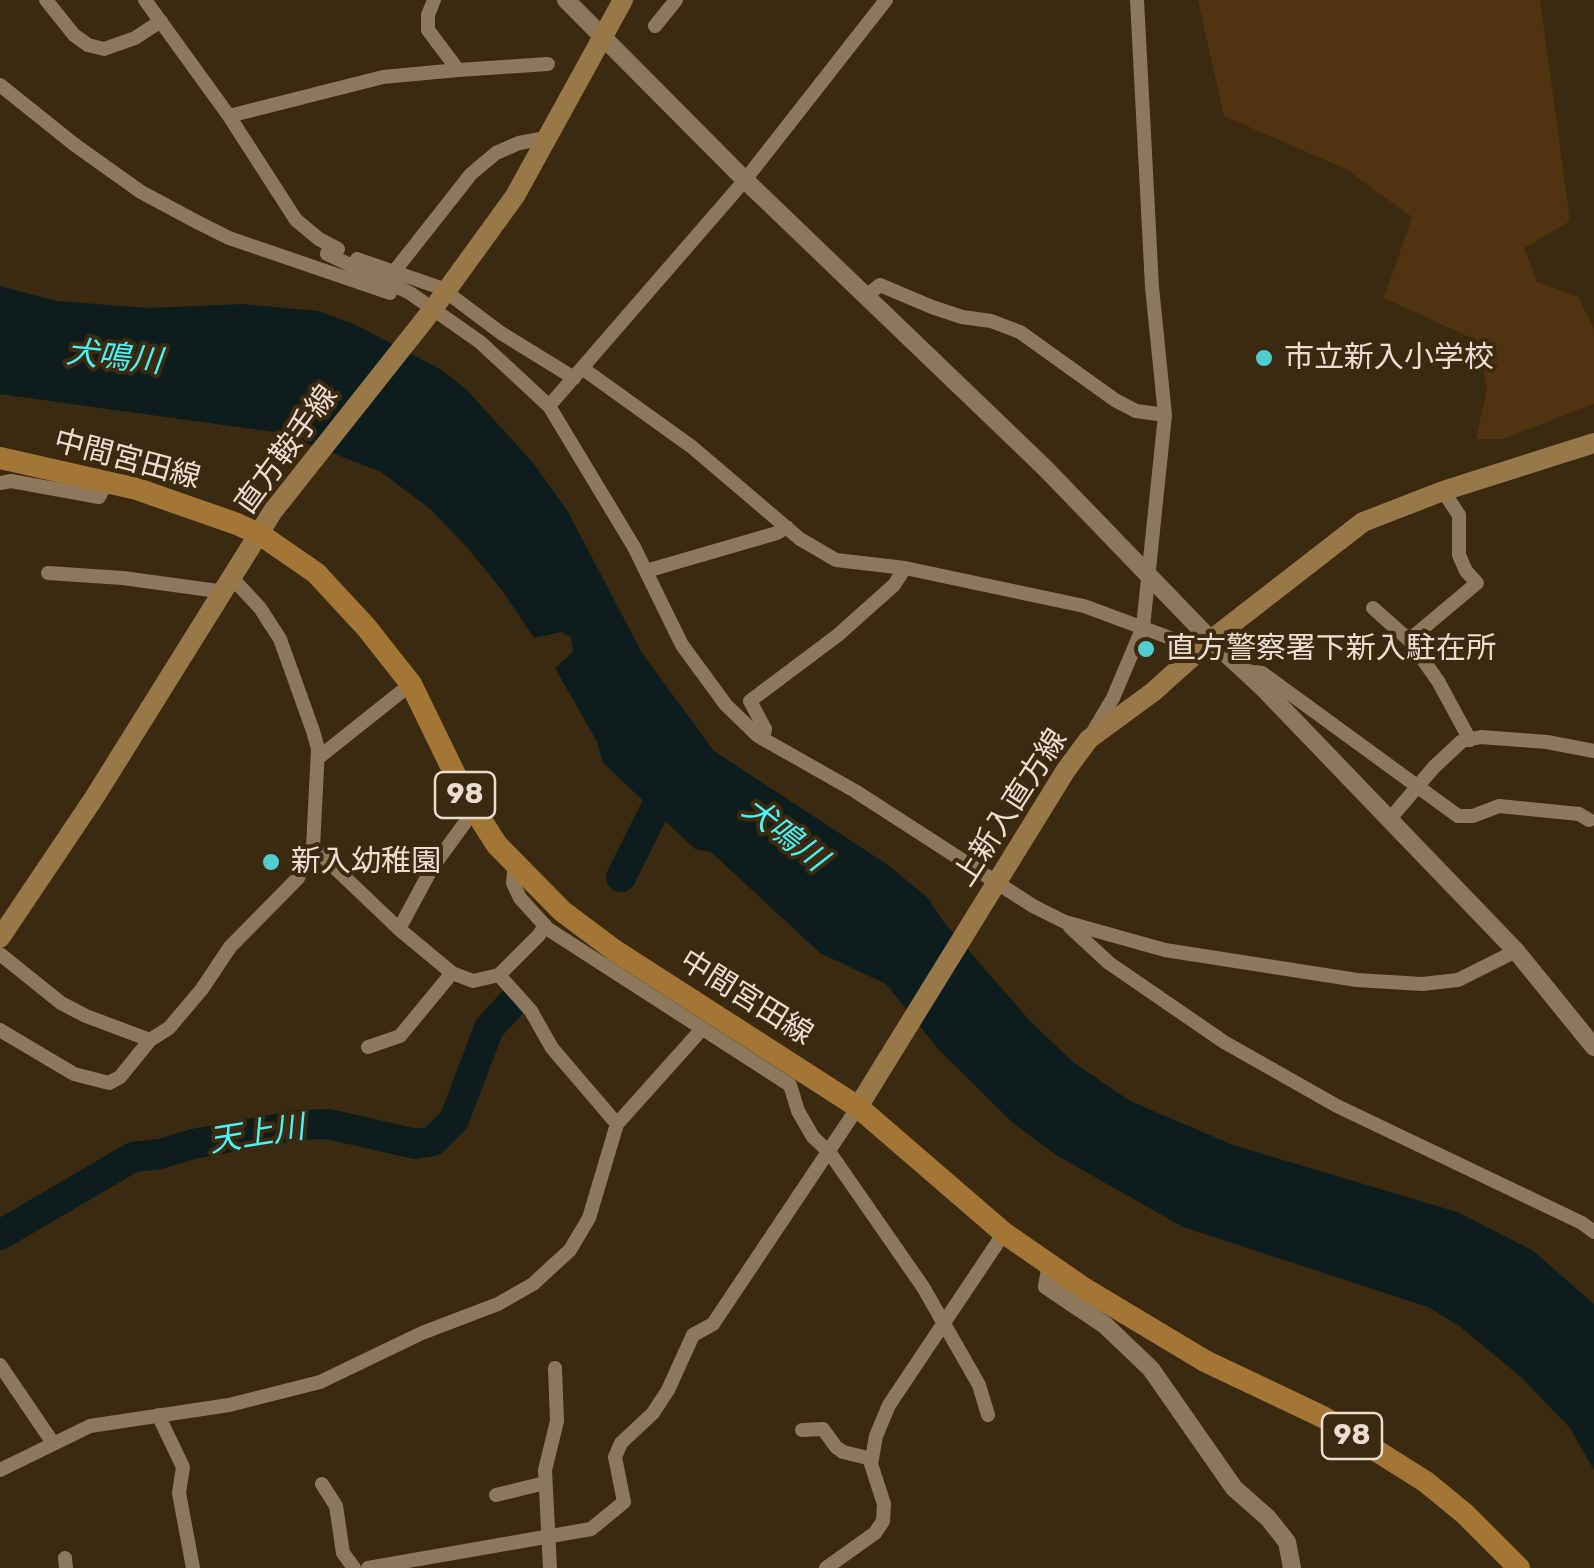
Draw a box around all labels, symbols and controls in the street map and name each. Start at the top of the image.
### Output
water label: 犬鳴川 [64,334,164,382]
place label: 市立新入小学校 [1284,340,1494,376]
marker: 市立新入小学校 [1253,347,1275,369]
street label: 直方鞍手線 [228,379,346,521]
street label: 中間宮田線 [50,423,204,497]
place label: 直方警察署下新入駐在所 [1166,631,1496,667]
marker: 直方警察署下新入駐在所 [1135,638,1157,660]
street label: 上新入直方線 [947,723,1075,893]
road number: 98 [435,772,495,818]
water label: 犬鳴川 [734,790,834,880]
place label: 新入幼稚園 [291,844,441,880]
marker: 新入幼稚園 [260,851,282,873]
street label: 中間宮田線 [673,943,819,1053]
water label: 天上川 [207,1109,307,1161]
road number: 98 [1322,1413,1382,1459]

